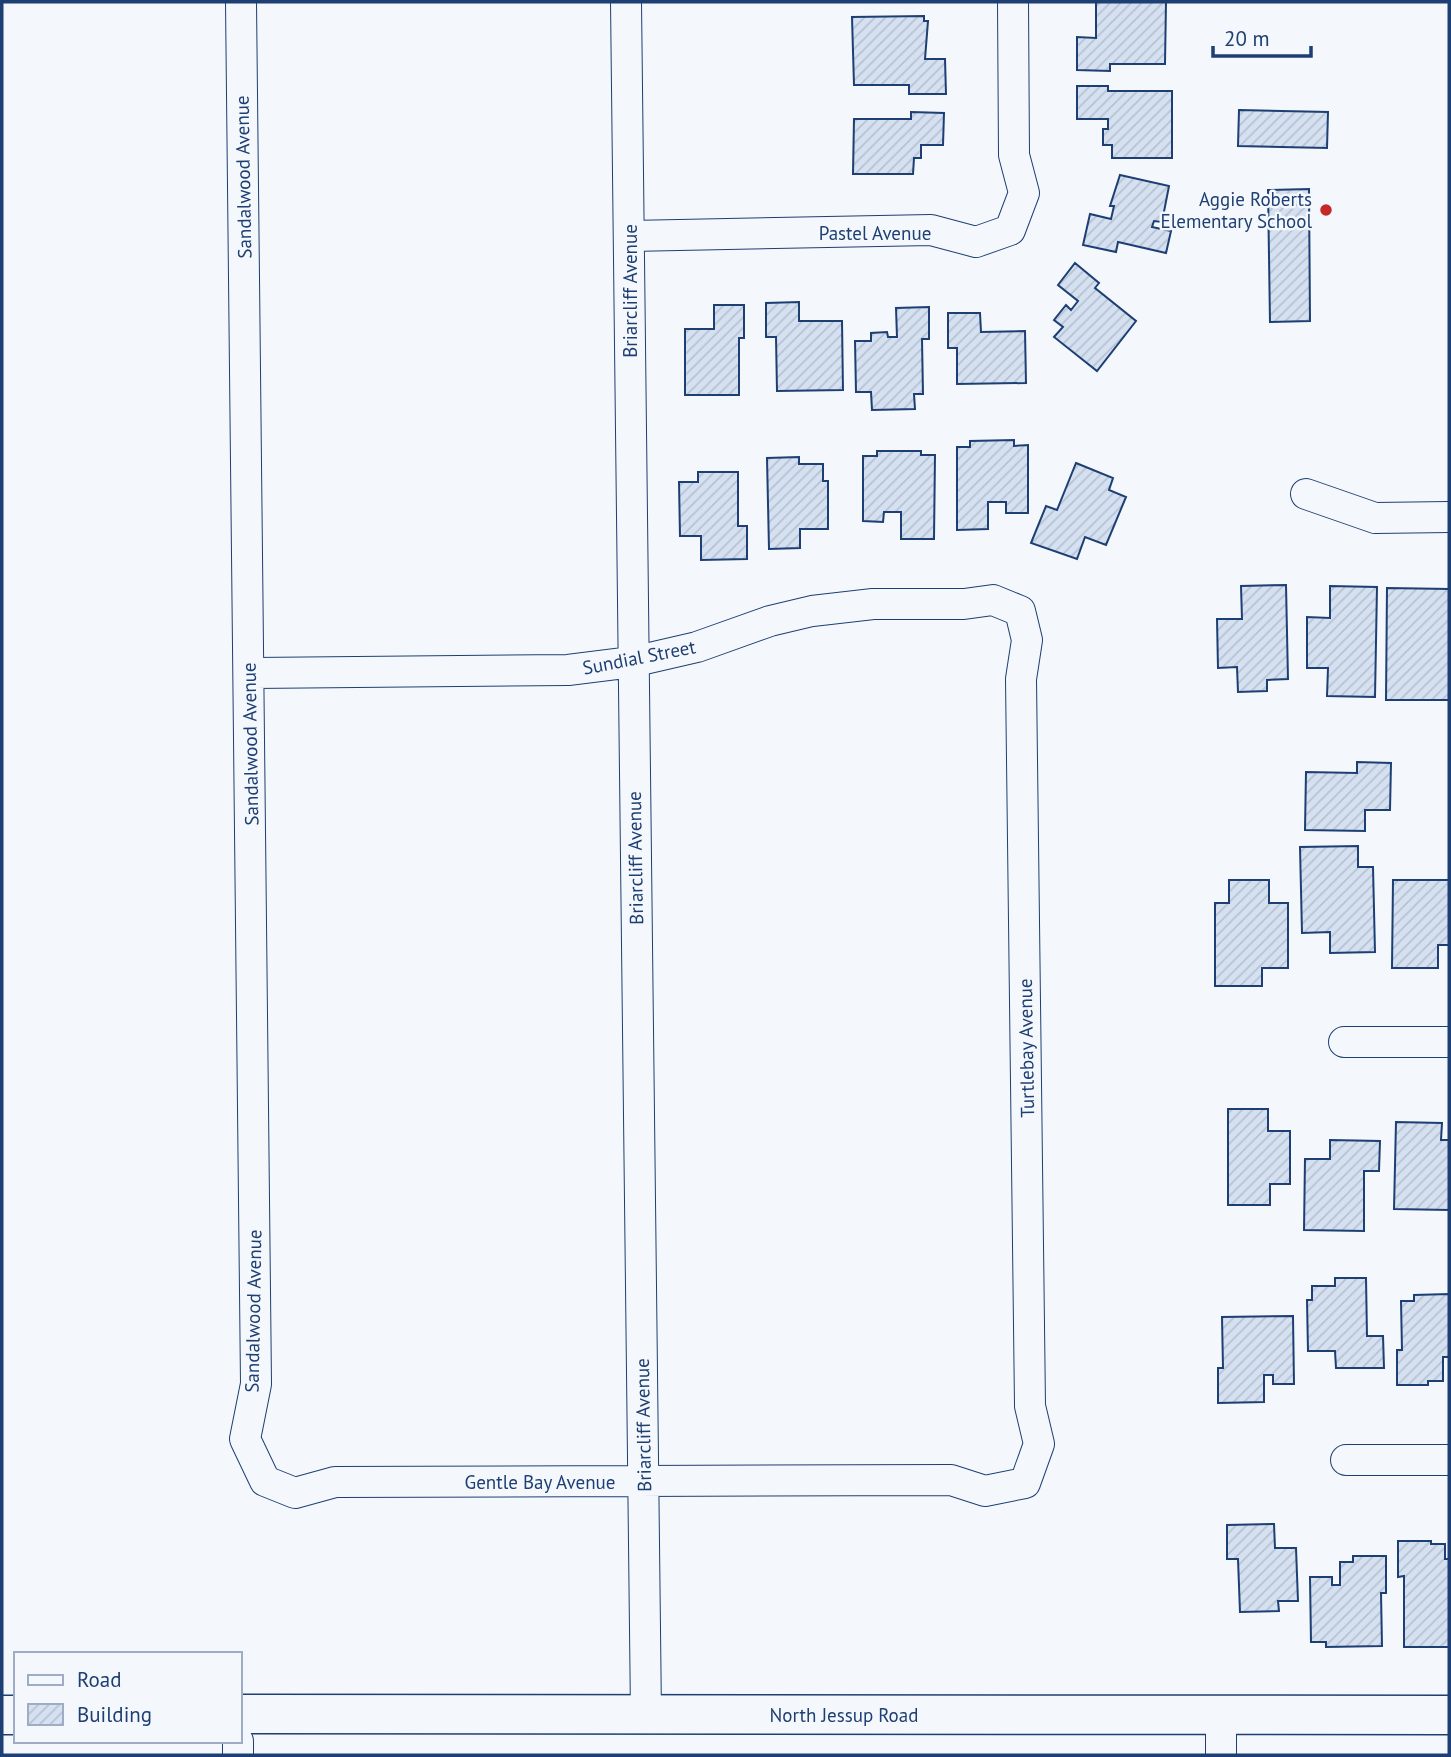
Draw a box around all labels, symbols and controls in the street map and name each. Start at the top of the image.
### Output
scale bar [1213,14,1311,58]
text: 20 m [1224,25,1270,52]
street label: Sandalwood Avenue [230,95,256,259]
place label: Aggie Roberts Elementary School [1161,187,1312,233]
marker: Aggie Roberts Elementary School [1318,202,1334,218]
street label: Pastel Avenue [819,221,931,245]
street label: Briarcliff Avenue [618,224,642,358]
street label: Sundial Street [580,634,698,680]
street label: Sandalwood Avenue [237,662,263,826]
street label: Briarcliff Avenue [622,791,648,925]
street label: Turtlebay Avenue [1013,978,1039,1118]
street label: Sandalwood Avenue [240,1229,266,1393]
street label: Briarcliff Avenue [630,1358,656,1492]
street label: Gentle Bay Avenue [465,1470,615,1494]
legend [14,1652,242,1743]
text: Road [77,1666,121,1693]
text: Building [77,1701,152,1728]
street label: North Jessup Road [770,1703,918,1727]

